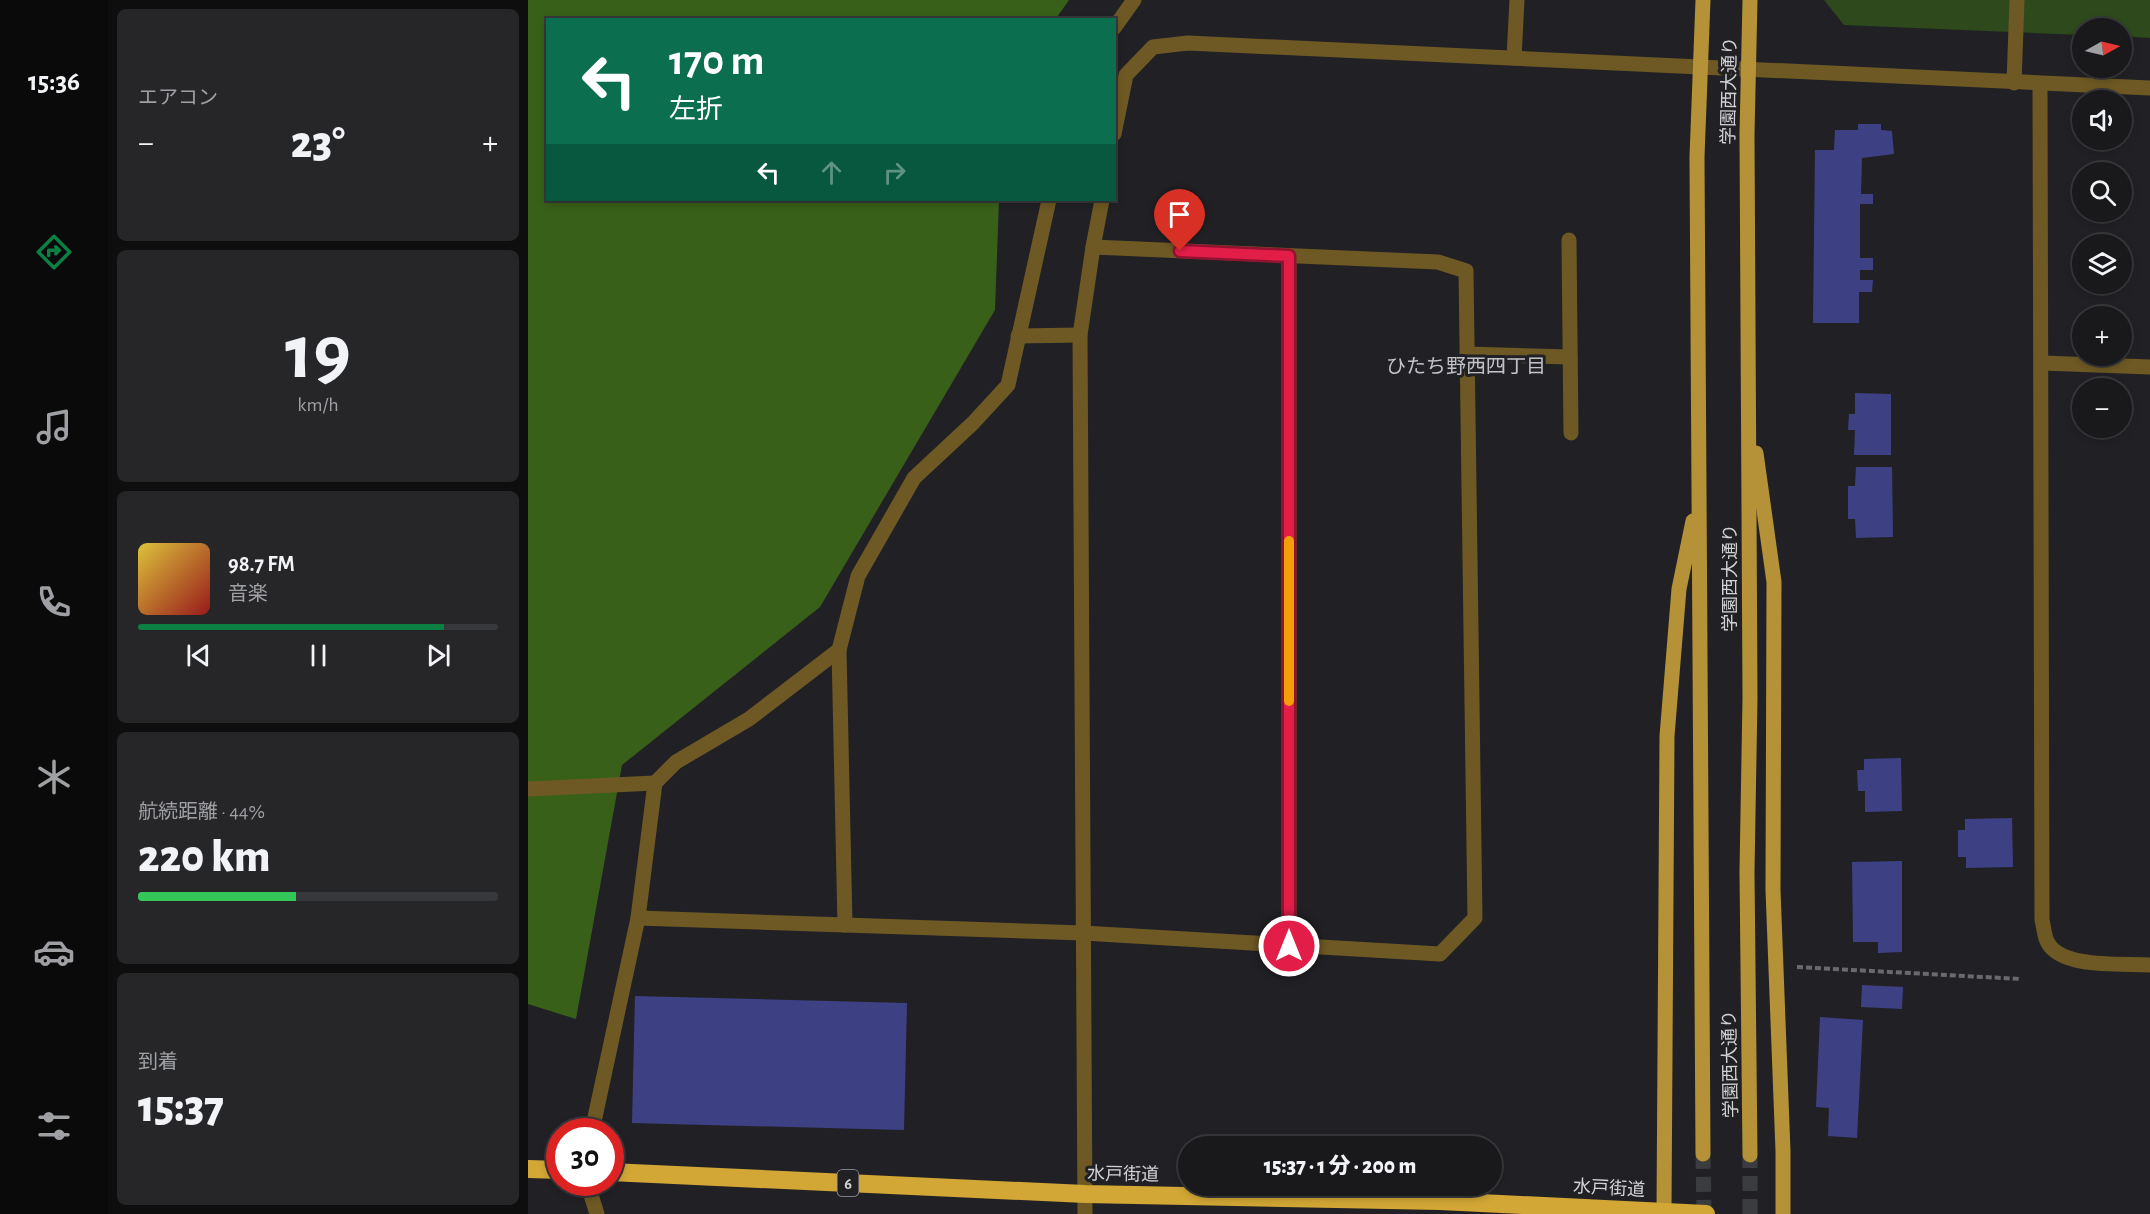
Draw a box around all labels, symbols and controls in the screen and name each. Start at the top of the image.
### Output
north arrow [2072,18,2132,78]
map controls [2072,18,2132,438]
street label: 学園西大通り [1718,37,1740,145]
text: 170 m [669,40,764,82]
icon: left [570,42,648,120]
text: 15:36 [28,68,80,95]
text: エアコン [138,88,218,108]
button: sound [2072,90,2132,150]
text: 左折 [669,96,723,123]
text: 23° [291,121,345,166]
text: − [138,127,154,160]
text: + [482,127,498,160]
icon: left [752,156,785,189]
icon: ahead [815,156,848,189]
icon: right [878,156,911,189]
button: search [2072,162,2132,222]
pin [1154,189,1205,251]
icon: arrive [1163,198,1196,231]
icon: directions [33,231,75,273]
button: layers [2072,234,2132,294]
button: + [2072,306,2132,366]
text: 19 [285,315,351,393]
district label: ひたち野西四丁目 [1386,357,1546,377]
button: − [2072,378,2132,438]
text: km/h [297,395,339,415]
icon: music [33,406,75,448]
street label: 学園西大通り [1720,524,1740,632]
text: 98.7 FM [228,553,295,575]
icon: phone [33,581,75,623]
text: 音楽 [228,584,268,604]
icon: previous [182,639,215,672]
icon: pause [302,639,335,672]
icon: next [422,639,455,672]
icon: climate [33,756,75,798]
text: 航続距離 · 44% [138,802,265,822]
text: 220 km [138,835,270,880]
position arrow [1257,914,1321,978]
icon: car [33,931,75,973]
street label: 学園西大通り [1719,1010,1741,1118]
text: 到着 [138,1052,178,1072]
text: 15:37 [138,1085,224,1130]
icon: filters [33,1105,75,1147]
speed limit sign: 30 [546,1118,624,1196]
text: 15:37 · 1 分 · 200 m [1264,1155,1416,1177]
street label: 水戸街道 [1087,1163,1159,1185]
road number: 6 [838,1170,858,1196]
street label: 水戸街道 [1573,1176,1645,1200]

